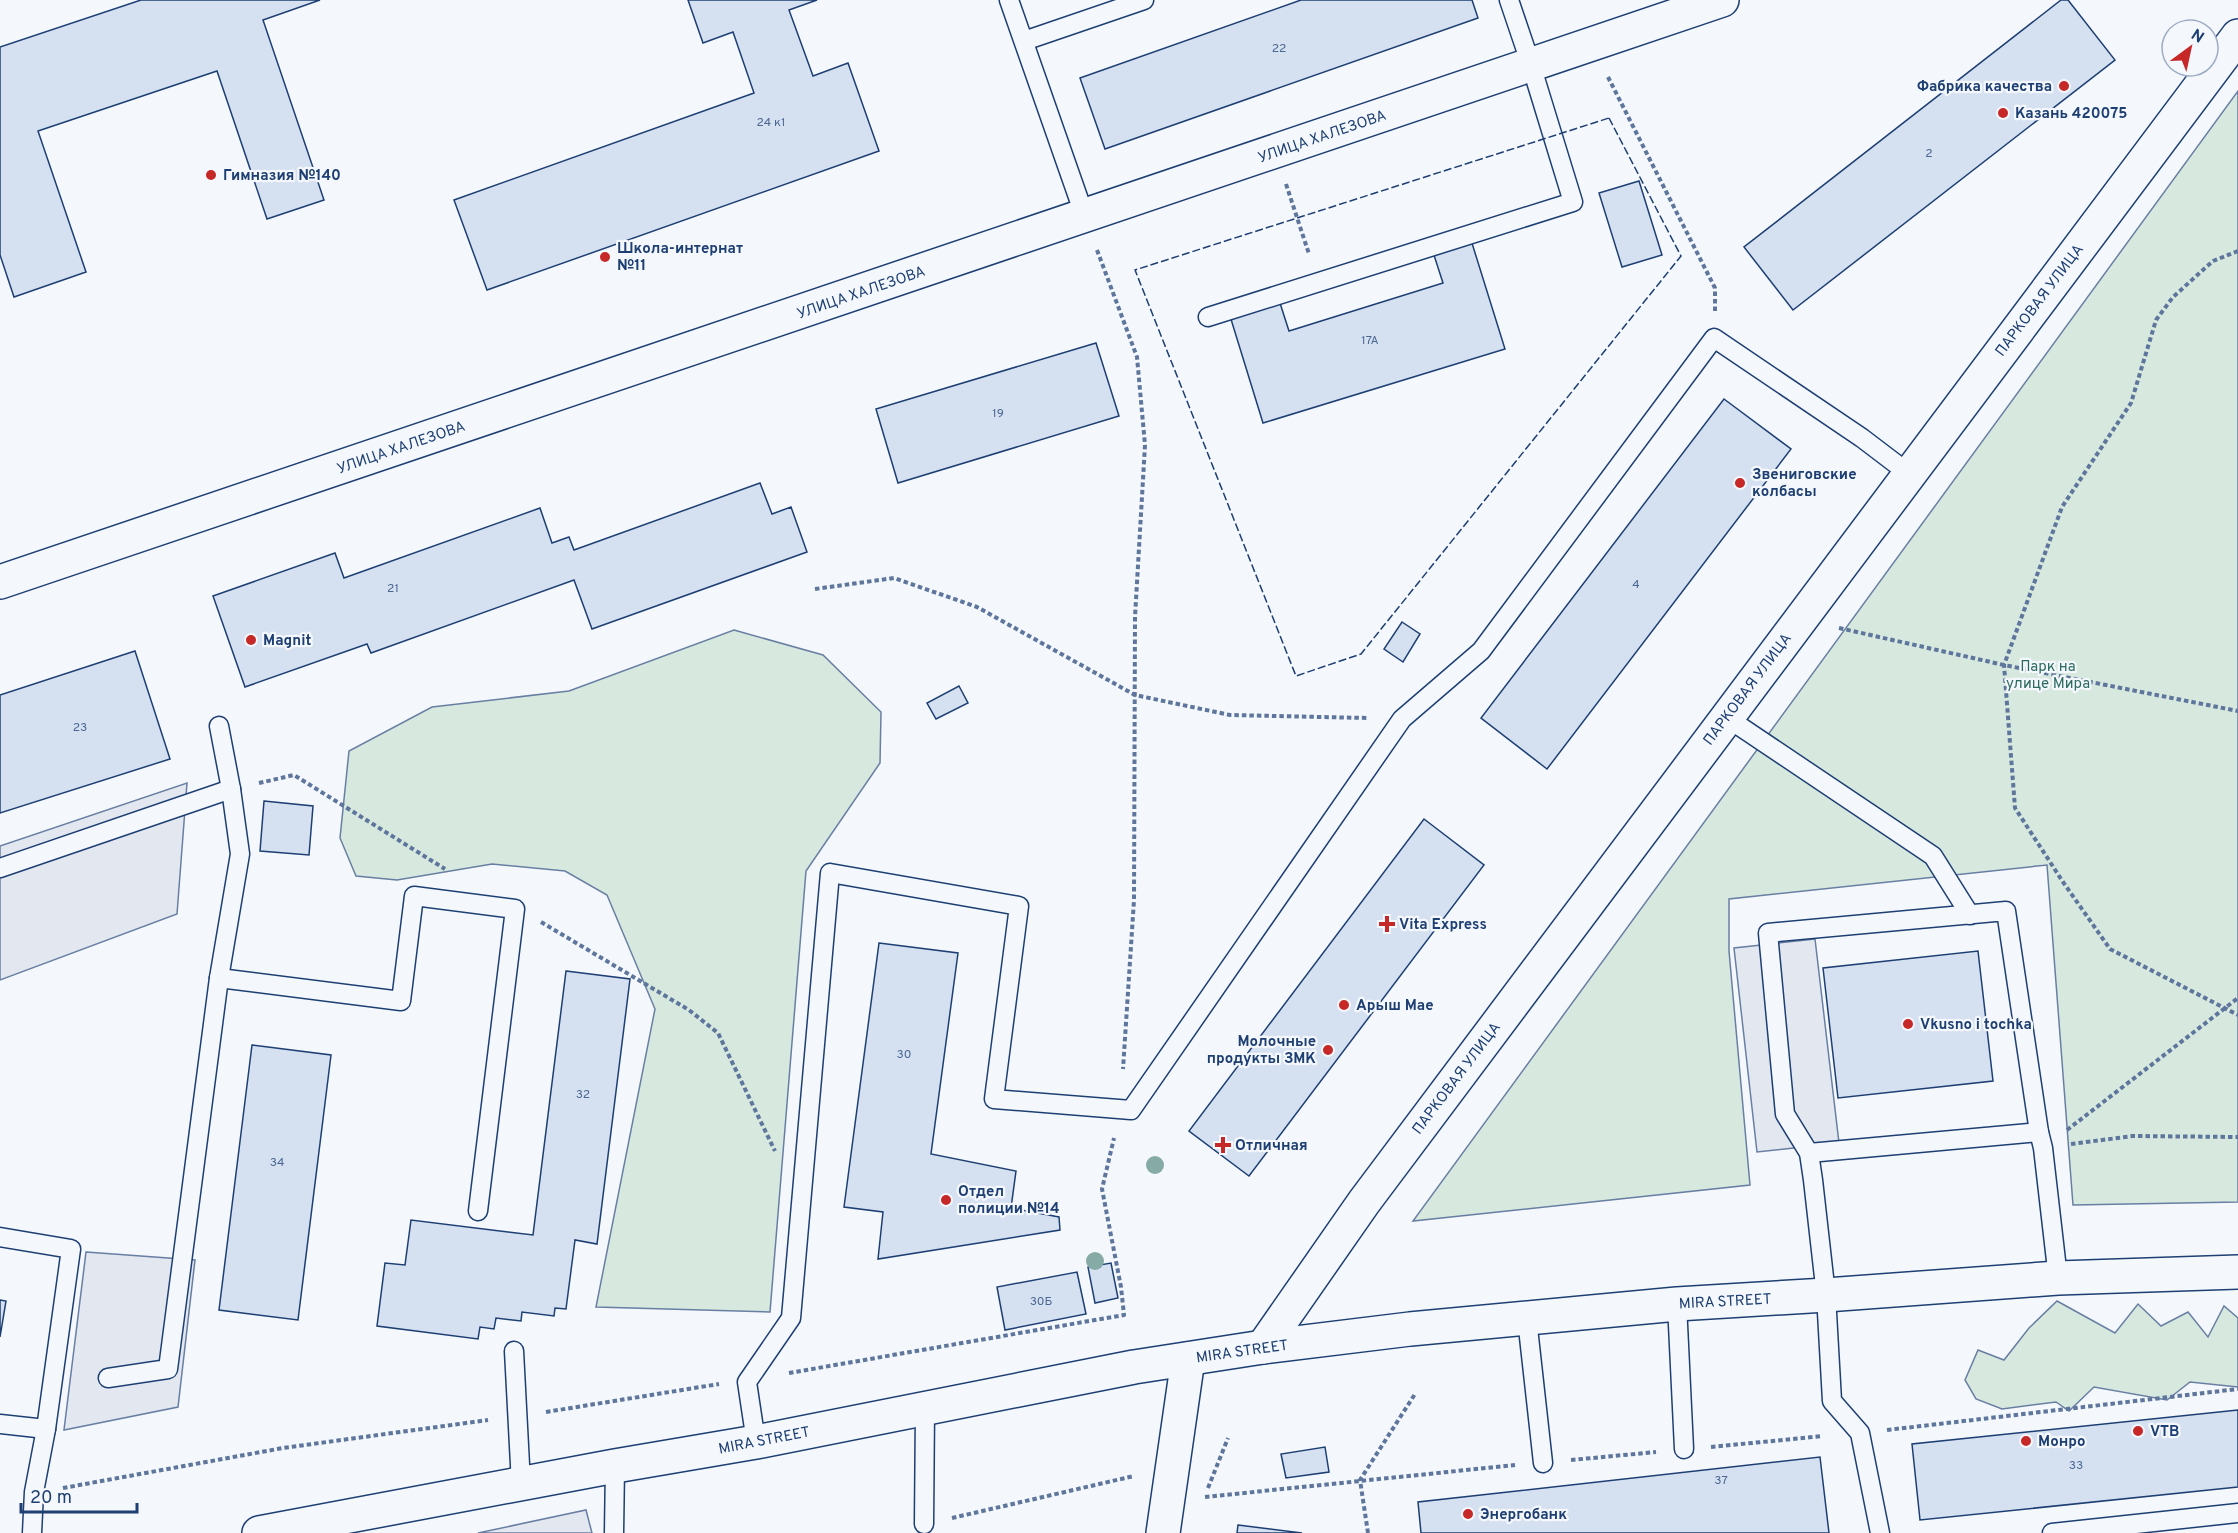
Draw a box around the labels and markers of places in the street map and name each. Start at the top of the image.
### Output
place label: Фабрика качества [1917,78,2052,97]
marker: Фабрика качества [2057,79,2071,93]
place label: Казань 420075 [2015,105,2127,124]
marker: Казань 420075 [1996,106,2010,120]
place label: Гимназия №140 [223,167,341,186]
marker: Гимназия №140 [204,168,218,182]
place label: Школа-интернат №11 [617,240,743,276]
marker: Школа-интернат №11 [598,250,612,264]
place label: Звениговские колбасы [1752,466,1857,502]
marker: Звениговские колбасы [1733,476,1747,490]
place label: Magnit [263,632,311,651]
marker: Magnit [244,633,258,647]
place label: Vita Express [1399,916,1487,935]
marker: Vita Express [1380,917,1394,931]
place label: Арыш Мае [1356,997,1434,1016]
marker: Арыш Мае [1337,998,1351,1012]
place label: Vkusno i tochka [1920,1016,2032,1035]
marker: Vkusno i tochka [1901,1017,1915,1031]
place label: Молочные продукты ЗМК [1207,1033,1316,1069]
marker: Молочные продукты ЗМК [1321,1043,1335,1057]
place label: Отличная [1235,1137,1308,1156]
marker: Отличная [1216,1138,1230,1152]
place label: Отдел полиции №14 [958,1183,1060,1219]
marker: Отдел полиции №14 [939,1193,953,1207]
place label: VTB [2150,1423,2179,1442]
marker: VTB [2131,1424,2145,1438]
place label: Монро [2038,1433,2085,1452]
marker: Монро [2019,1434,2033,1448]
place label: Энергобанк [1480,1506,1567,1525]
marker: Энергобанк [1461,1507,1475,1521]

